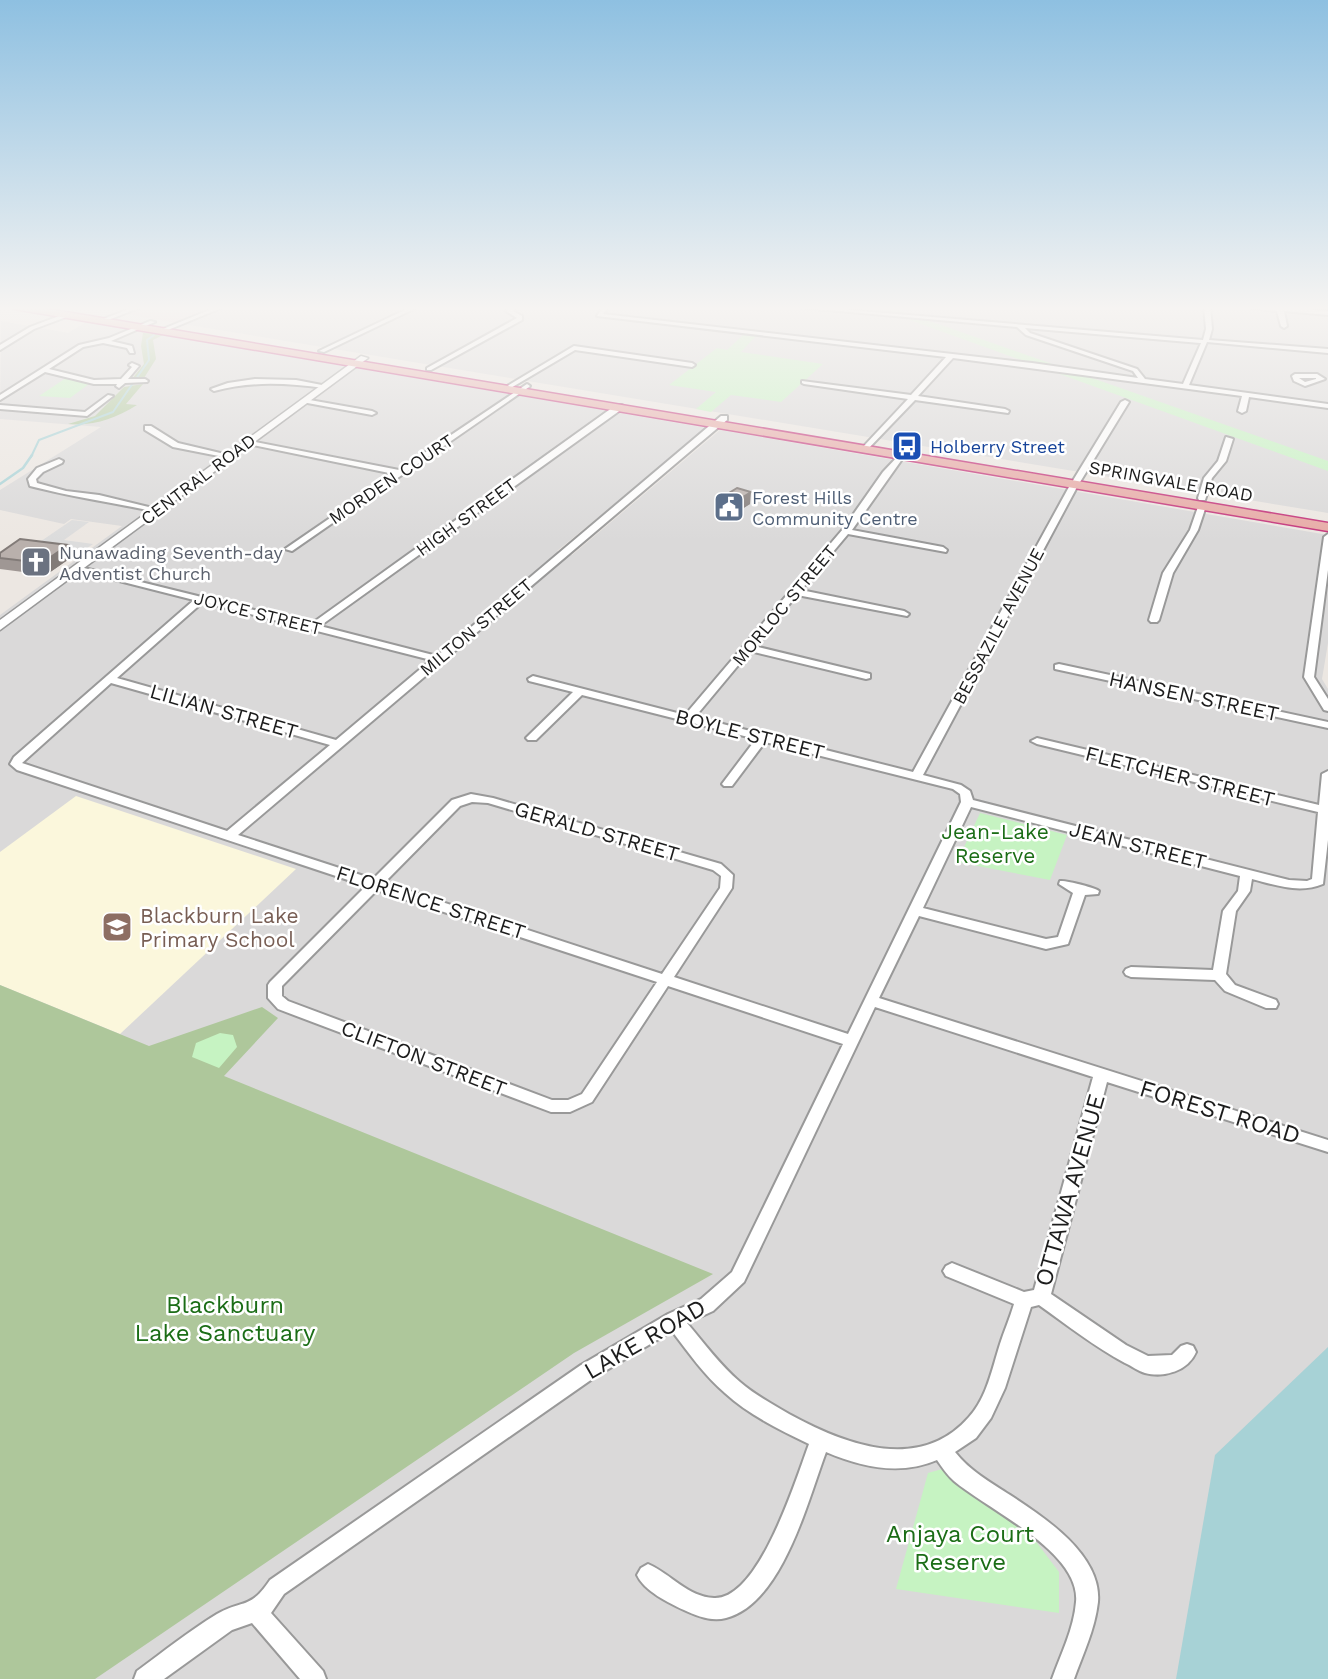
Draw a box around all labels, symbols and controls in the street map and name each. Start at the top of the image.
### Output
street label: CENTRAL ROAD [137,429,259,529]
street label: MORDEN COURT [325,429,457,528]
bus stop icon: Holberry Street [890,429,924,463]
place label: Holberry Street [930,436,1065,457]
street label: SPRINGVALE ROAD [1087,456,1255,506]
street label: HIGH STREET [412,474,520,560]
place label: Forest Hills Community Centre [752,487,918,529]
public building icon: Forest Hills Community Centre [712,490,746,524]
street label: MORLOC STREET [727,540,841,670]
place label: Nunawading Seventh-day Adventist Church [59,542,284,584]
street label: BESSAZILE AVENUE [948,544,1048,708]
church icon: Nunawading Seventh-day Adventist Church [19,545,53,579]
street label: MILTON STREET [416,574,537,680]
street label: JOYCE STREET [192,587,324,639]
street label: HANSEN STREET [1107,666,1282,726]
street label: LILIAN STREET [147,678,301,744]
street label: BOYLE STREET [673,703,827,765]
street label: FLETCHER STREET [1083,740,1278,812]
street label: GERALD STREET [512,796,683,867]
street label: JEAN STREET [1067,816,1210,874]
park label: Jean-Lake Reserve [941,819,1049,868]
street label: FLORENCE STREET [333,860,529,944]
place label: Blackburn Lake Primary School [140,903,299,952]
school or university icon: Blackburn Lake Primary School [100,910,134,944]
street label: CLIFTON STREET [338,1015,511,1101]
street label: FOREST ROAD [1136,1074,1304,1150]
street label: OTTAWA AVENUE [1029,1091,1111,1289]
park label: Blackburn Lake Sanctuary [135,1291,316,1347]
street label: LAKE ROAD [579,1293,711,1385]
park label: Anjaya Court Reserve [886,1520,1034,1576]

